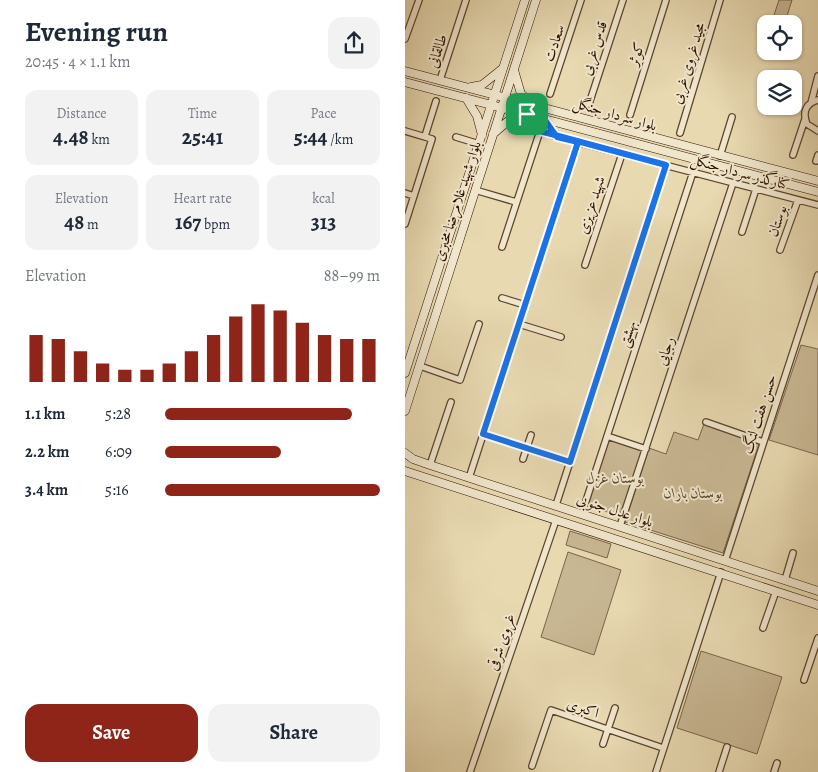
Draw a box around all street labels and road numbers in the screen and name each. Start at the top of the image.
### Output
street label: قدس غربی [576,18,613,78]
street label: مجید غروی غربی [666,20,711,106]
street label: سعادت [539,22,569,64]
street label: طالقانی [422,31,452,71]
street label: کوثر [622,39,649,70]
street label: بلوار سردار جنگل [571,92,659,136]
street label: بلوار شهید غلامرضا مخبری [428,138,487,264]
street label: کنارگذر سردار جنگل [688,148,792,195]
street label: شهید عزیزی [572,173,611,237]
street label: بوستان [762,202,792,239]
street label: بهشتی [613,318,642,350]
street label: رجایی [651,334,679,368]
street label: حسن هفت لنگ [737,372,781,456]
street label: بلوار عدل جنوبی [574,488,656,533]
street label: غروی شرقی [482,611,521,673]
street label: اکبری [564,693,602,723]

